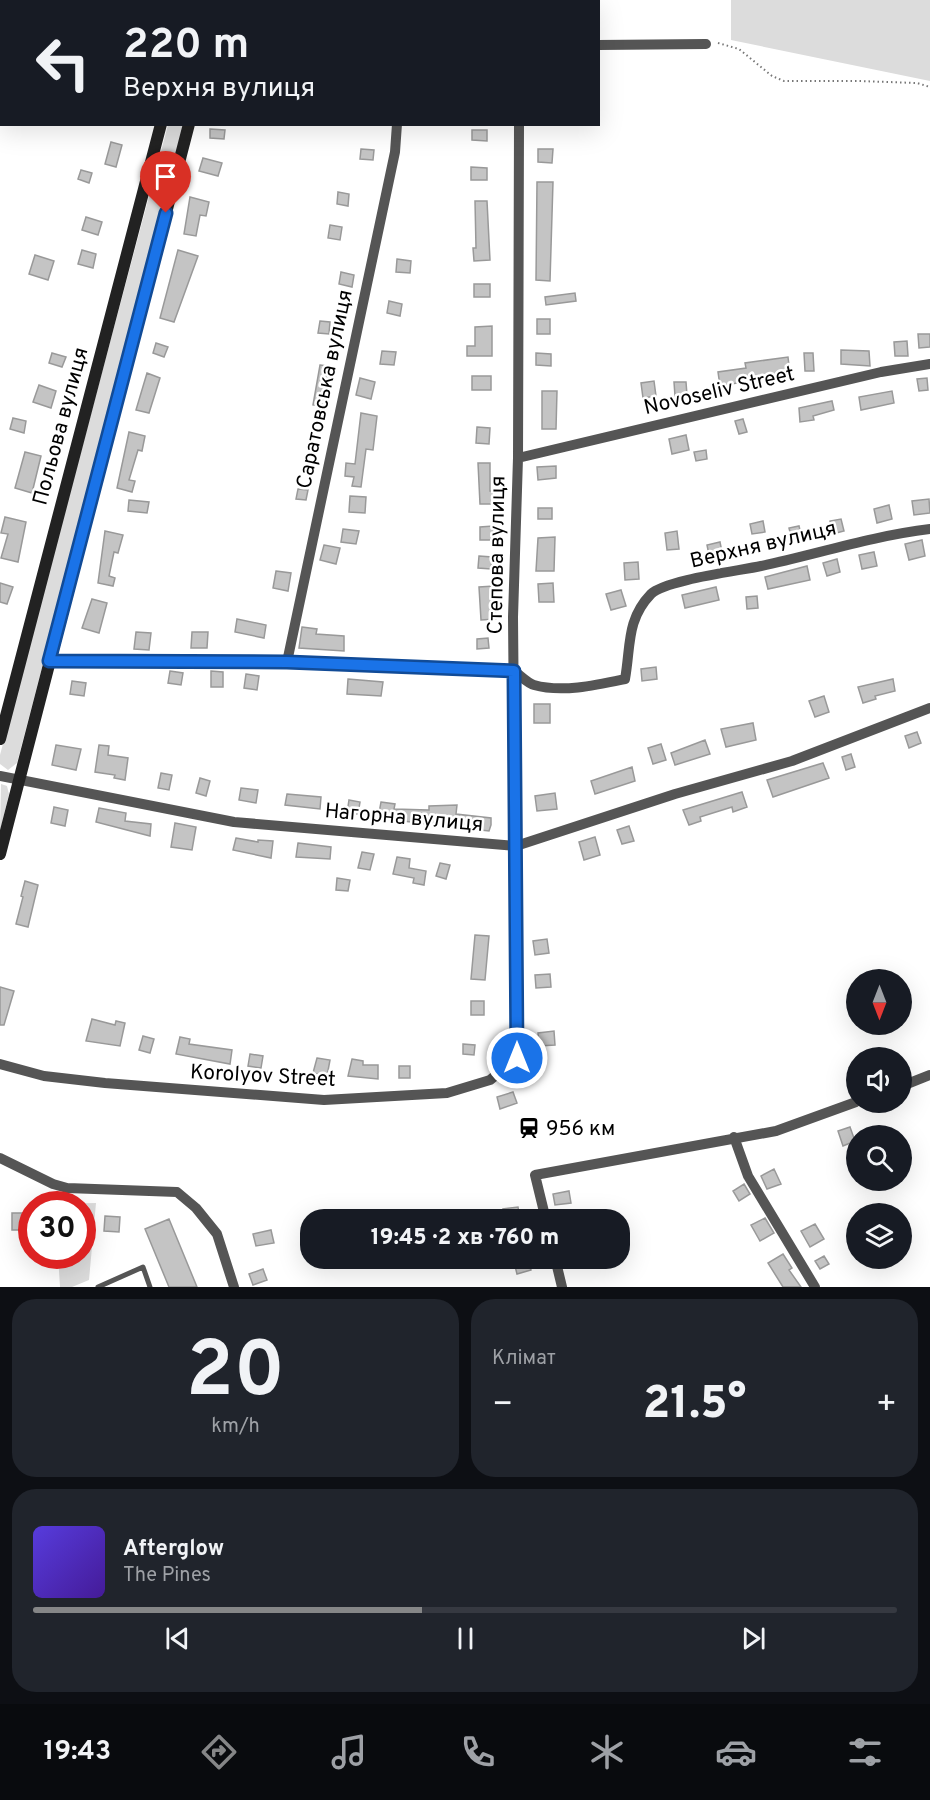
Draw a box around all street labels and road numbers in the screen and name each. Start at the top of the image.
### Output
street label: Саратовська вулиця [291,287,360,491]
street label: Польова вулиця [27,345,95,508]
street label: Novoseliv Street [641,361,797,422]
street label: Степова вулиця [483,475,512,635]
street label: Верхня вулиця [687,515,839,575]
street label: Нагорна вулиця [324,798,484,839]
street label: Korolyov Street [189,1059,336,1094]

